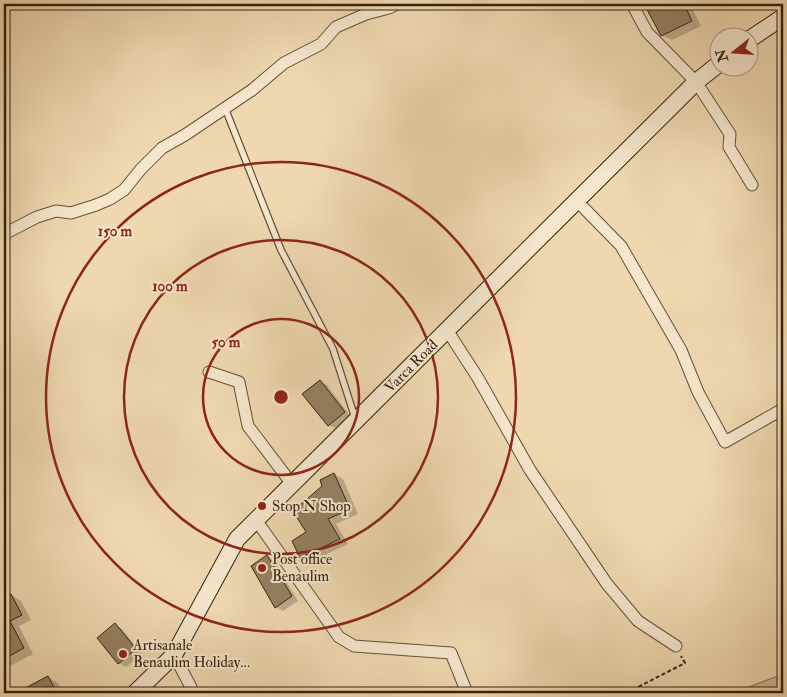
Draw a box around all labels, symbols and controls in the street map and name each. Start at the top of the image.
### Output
north arrow [710,28,760,78]
text: N [712,47,732,65]
text: 150 m [98,222,132,241]
text: 100 m [152,277,188,296]
text: 50 m [212,333,241,352]
street label: Varca Road [381,335,442,397]
centre of rings [272,388,290,406]
place label: Stop N Shop [272,497,351,517]
marker: Stop N Shop [256,500,268,512]
place label: Post office Benaulim [272,550,332,586]
marker: Post office Benaulim [256,562,268,574]
place label: Artisanale Benaulim Holiday… [132,636,250,672]
marker: Artisanale Benaulim Holiday… [117,648,129,660]

